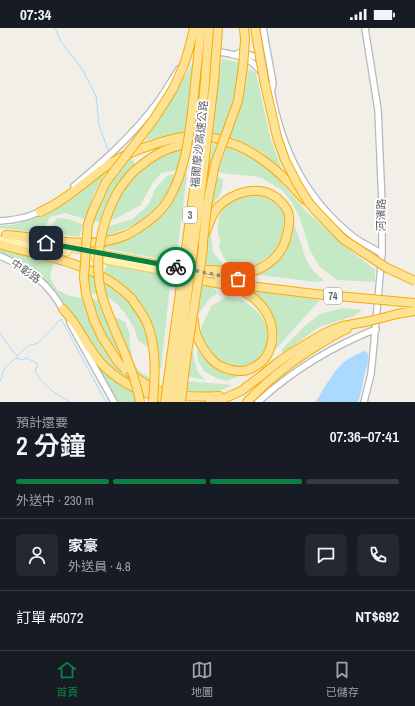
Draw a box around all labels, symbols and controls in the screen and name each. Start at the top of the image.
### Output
text: 07:34 [20,4,51,25]
street label: 福爾摩沙高速公路 [187,100,211,188]
street label: 河濱路 [374,199,388,232]
road number: 3 [183,207,197,223]
pin [29,226,63,260]
icon: home [35,232,57,254]
courier [156,247,196,287]
street label: 中彰路 [8,256,44,286]
icon: bike [165,256,187,278]
pin [221,262,255,296]
icon: bag [227,268,249,290]
road number: 74 [324,288,342,304]
text: 預計還要 [16,414,68,431]
text: 07:36–07:41 [330,426,399,447]
text: 2 分鐘 [16,428,86,463]
text: 外送中 · 230 m [16,492,94,509]
button: person [16,534,58,576]
button: chat [305,534,347,576]
button: phone [357,534,399,576]
text: 家豪 [68,535,98,556]
text: 外送員 · 4.8 [68,558,131,575]
text: NT$692 [355,606,399,627]
text: 訂單 #5072 [16,607,84,628]
tab: 首頁 [56,659,78,699]
tab: 地圖 [191,659,213,699]
tab: 已儲存 [326,659,359,699]

